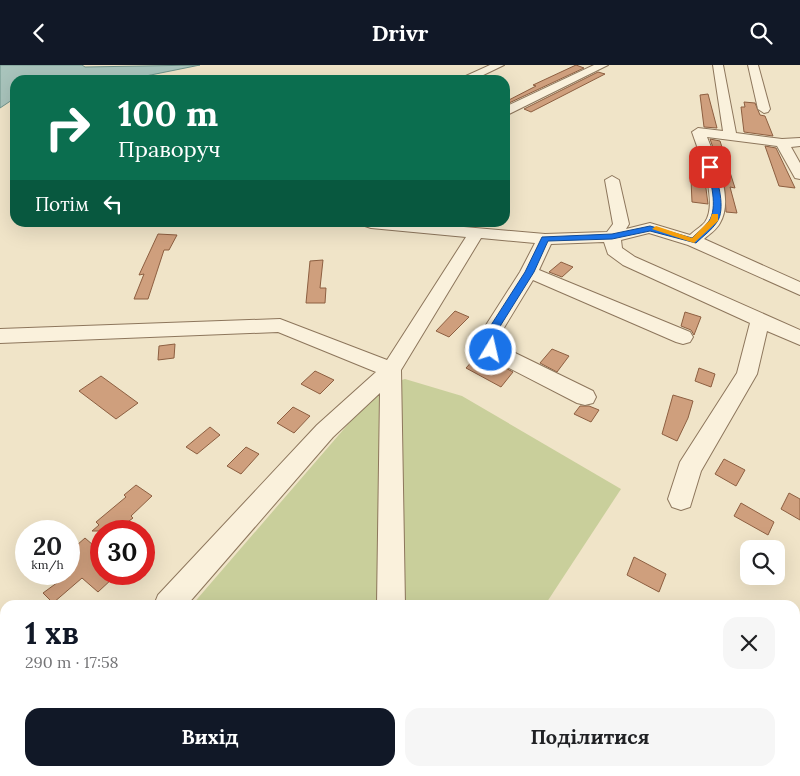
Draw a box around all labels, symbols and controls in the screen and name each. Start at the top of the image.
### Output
icon: back [25,19,53,47]
text: Drivr [372,19,428,47]
icon: search [747,19,775,47]
text: 100 m [118,91,218,136]
icon: right [35,95,100,160]
text: Праворуч [118,135,220,163]
pin [689,146,731,188]
icon: arrive [696,153,724,181]
icon: left [99,190,127,218]
text: Потім [35,192,89,216]
position arrow [464,323,516,375]
speed limit sign: 30 [90,520,155,585]
text: 20 [33,530,62,562]
map controls [740,540,785,585]
button: search [740,540,785,585]
text: km/h [31,557,64,572]
text: 1 хв [25,614,79,652]
button: close [723,617,775,669]
text: 290 m · 17:58 [25,652,119,672]
button: Вихід [25,708,395,766]
button: Поділитися [405,708,775,766]

